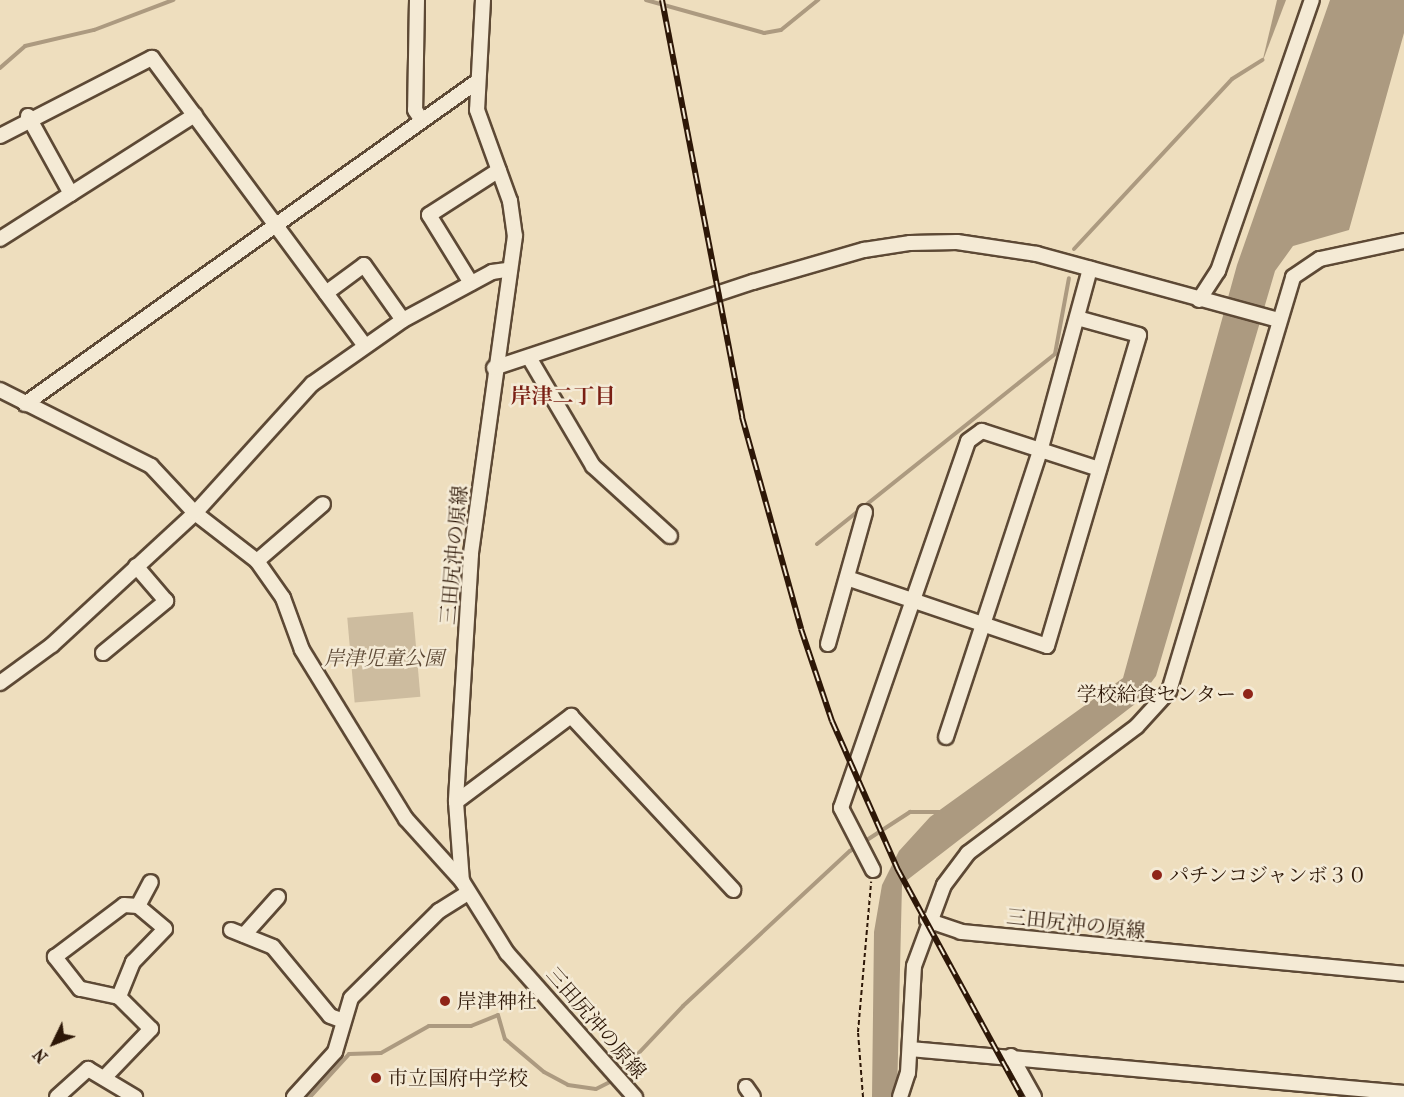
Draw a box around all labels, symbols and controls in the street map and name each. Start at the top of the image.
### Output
district label: 岸津二丁目 [511,383,615,409]
street label: 三田尻沖の原線 [436,484,472,626]
park label: 岸津児童公園 [324,646,444,670]
place label: 学校給食センター [1076,682,1236,706]
marker: 学校給食センター [1241,687,1255,701]
place label: パチンコジャンボ３０ [1169,863,1369,887]
marker: パチンコジャンボ３０ [1150,868,1164,882]
street label: 三田尻沖の原線 [1005,905,1147,943]
street label: 三田尻沖の原線 [541,962,651,1084]
place label: 岸津神社 [457,989,537,1013]
marker: 岸津神社 [438,994,452,1008]
north arrow [24,1013,84,1073]
text: N [29,1045,52,1067]
place label: 市立国府中学校 [388,1066,528,1090]
marker: 市立国府中学校 [369,1071,383,1085]

